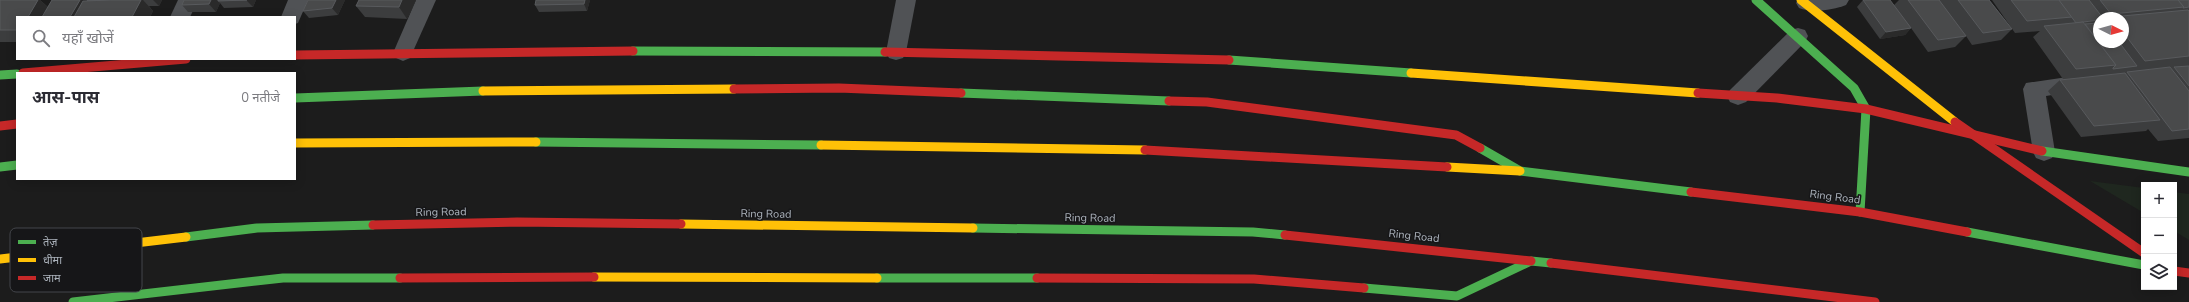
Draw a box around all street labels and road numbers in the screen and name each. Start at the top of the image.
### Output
street label: Ring Road [1809,186,1861,208]
street label: Ring Road [415,204,467,220]
street label: Ring Road [740,206,792,222]
street label: Ring Road [1064,210,1116,226]
street label: Ring Road [1388,226,1440,246]

